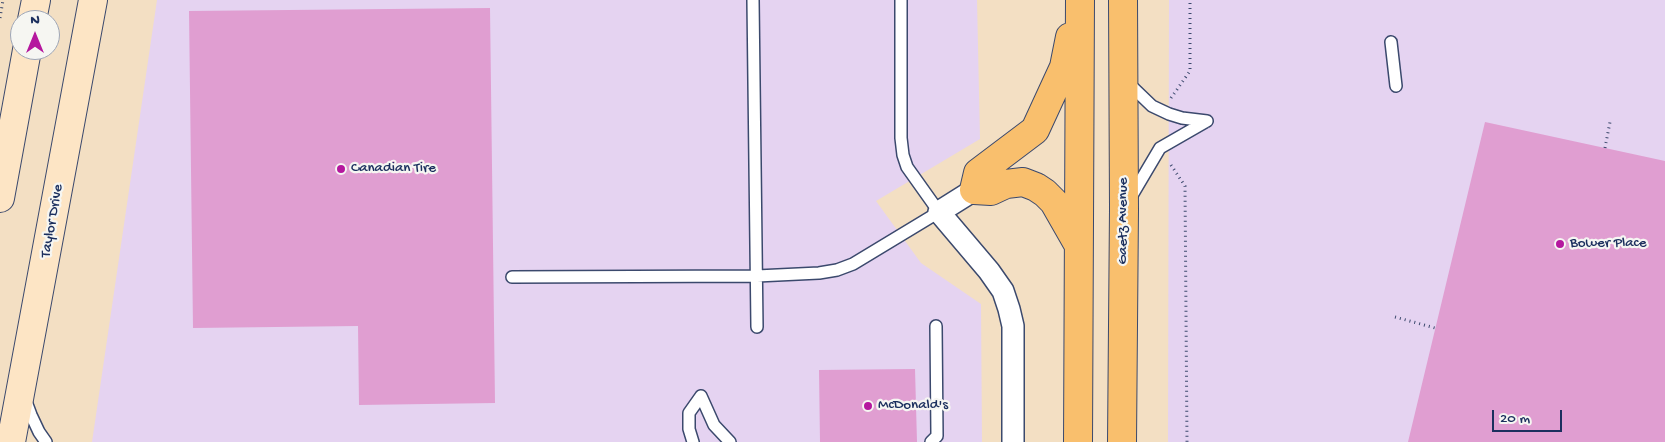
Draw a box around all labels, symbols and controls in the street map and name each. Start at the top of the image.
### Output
north arrow [10,10,60,60]
text: N [30,12,40,29]
place label: Canadian Tire [351,160,436,178]
marker: Canadian Tire [335,163,347,175]
street label: Gaetz Avenue [1115,178,1133,264]
street label: Taylor Drive [38,183,68,259]
place label: Bower Place [1570,235,1646,253]
marker: Bower Place [1554,238,1566,250]
place label: McDonald's [878,397,948,415]
marker: McDonald's [862,400,874,412]
scale bar [1495,400,1565,432]
text: 20 m [1500,410,1530,428]

